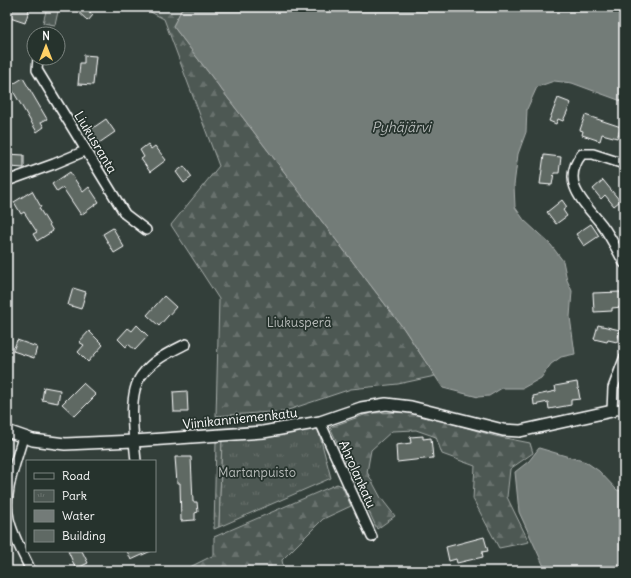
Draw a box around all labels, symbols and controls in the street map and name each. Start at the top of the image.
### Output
north arrow [26,26,66,66]
text: N [42,29,50,43]
street label: Liukusranta [70,108,121,176]
water label: Pyhäjärvi [371,118,432,136]
park label: Liukusperä [267,314,331,331]
street label: Viinikanniemenkatu [182,404,299,433]
street label: Ahrolankatu [335,438,380,511]
legend [26,460,156,552]
park label: Martanpuisto [218,464,296,481]
text: Road [62,468,90,483]
text: Park [62,488,87,503]
text: Water [62,508,95,523]
text: Building [62,528,106,543]

